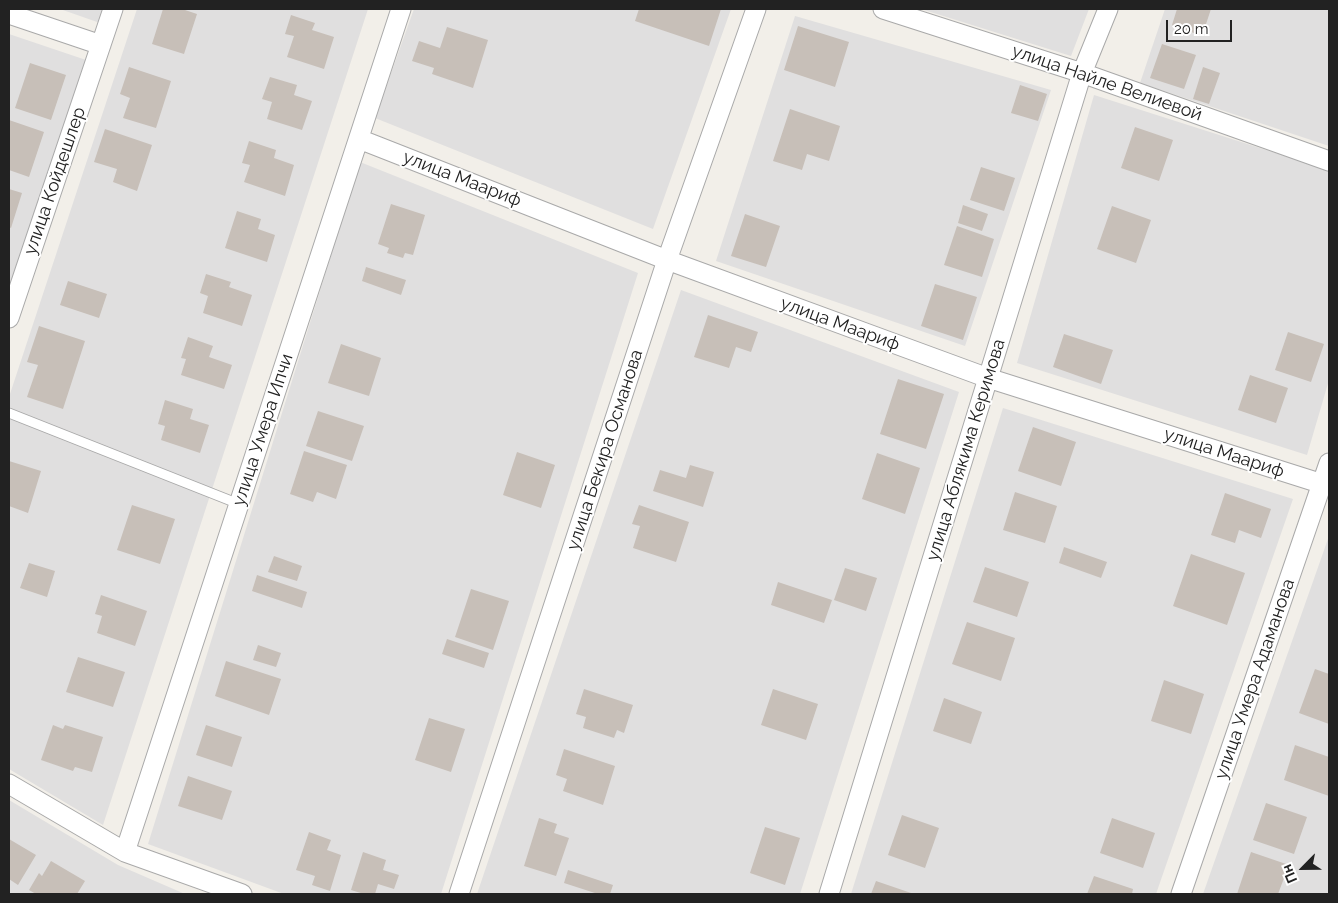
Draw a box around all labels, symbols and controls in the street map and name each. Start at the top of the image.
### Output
scale bar [1168,10,1234,42]
text: 20 m [1174,20,1209,38]
street label: улица Найле Велиевой [1009,40,1205,126]
street label: улица Койдешлер [20,104,90,258]
street label: улица Маариф [400,146,524,212]
street label: улица Маариф [777,292,903,356]
street label: улица Аблякима Керимова [922,336,1010,564]
street label: улица Бекира Османова [562,347,648,553]
street label: улица Умера Ипчи [228,351,298,509]
street label: улица Маариф [1161,423,1287,483]
street label: улица Умера Адаманова [1210,576,1300,782]
north arrow [1278,843,1328,893]
text: Пн [1278,862,1300,886]

